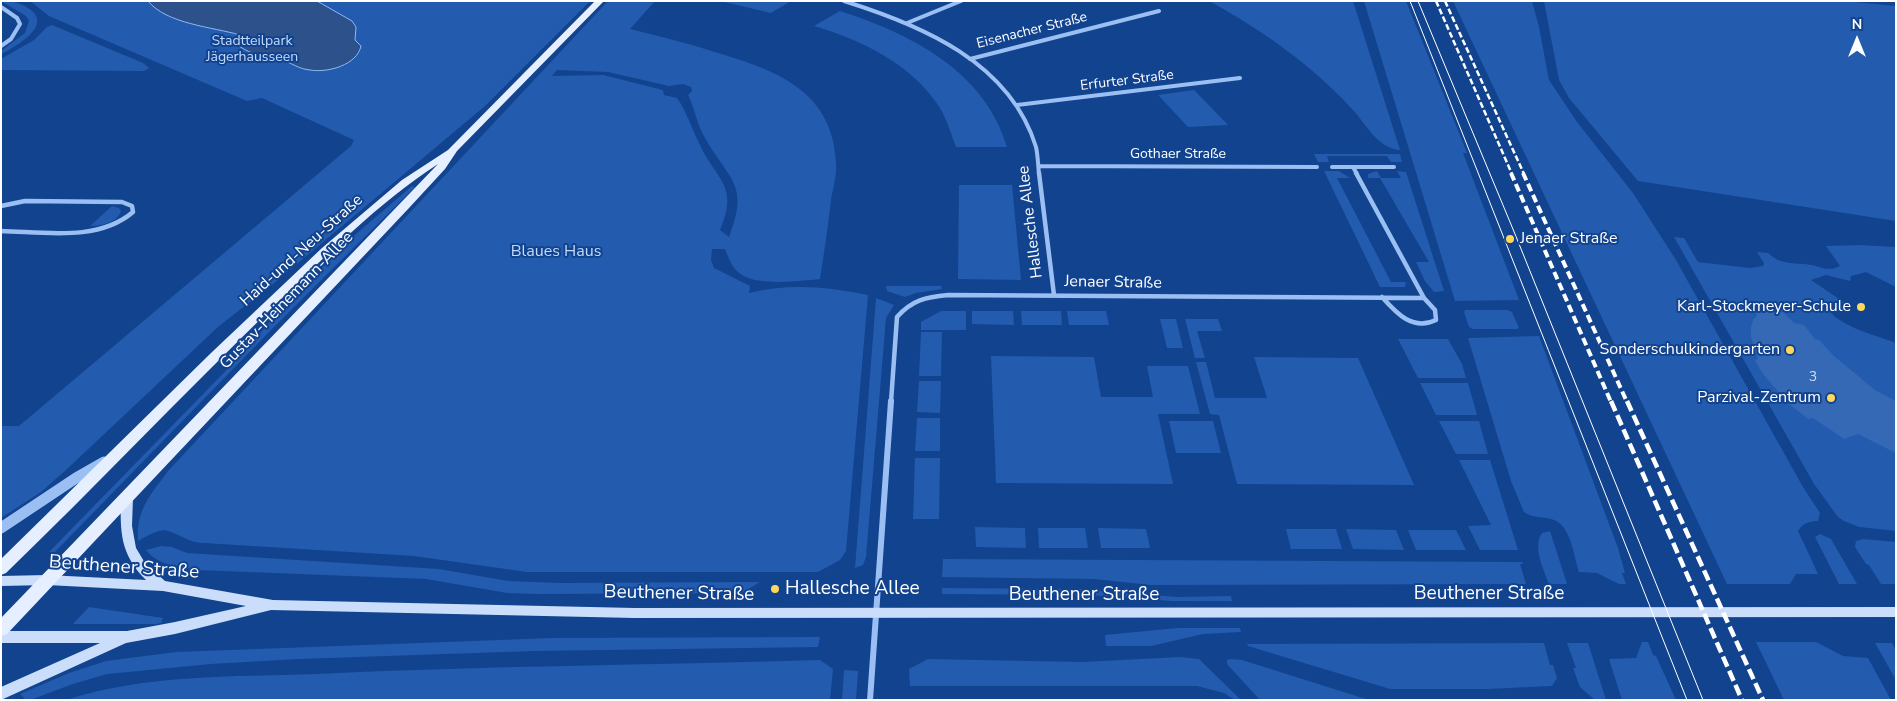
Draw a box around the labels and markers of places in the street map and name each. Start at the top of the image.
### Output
place label: Jenaer Straße [1520,229,1618,249]
marker: Jenaer Straße [1504,233,1516,245]
place label: Karl-Stockmeyer-Schule [1677,297,1851,317]
marker: Karl-Stockmeyer-Schule [1855,301,1867,313]
place label: Sonderschulkindergarten [1599,340,1780,360]
marker: Sonderschulkindergarten [1784,344,1796,356]
place label: Parzival-Zentrum [1697,388,1821,408]
marker: Parzival-Zentrum [1825,392,1837,404]
place label: Hallesche Allee [785,578,920,600]
marker: Hallesche Allee [769,583,781,595]

